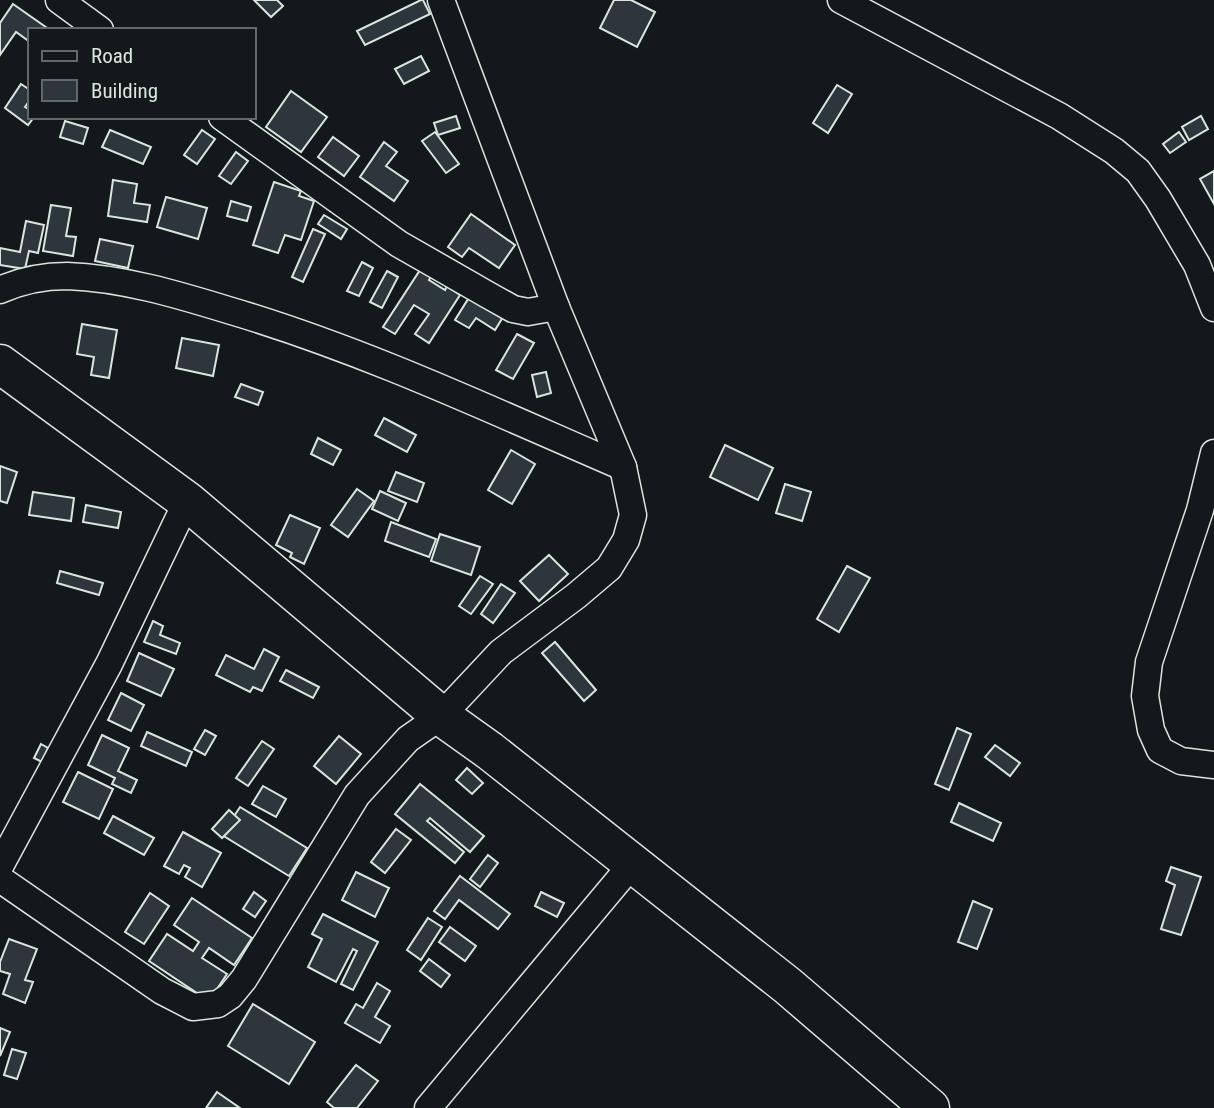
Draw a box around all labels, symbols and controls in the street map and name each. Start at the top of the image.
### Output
legend [28,28,256,119]
text: Road [91,44,133,68]
text: Building [91,79,158,103]

